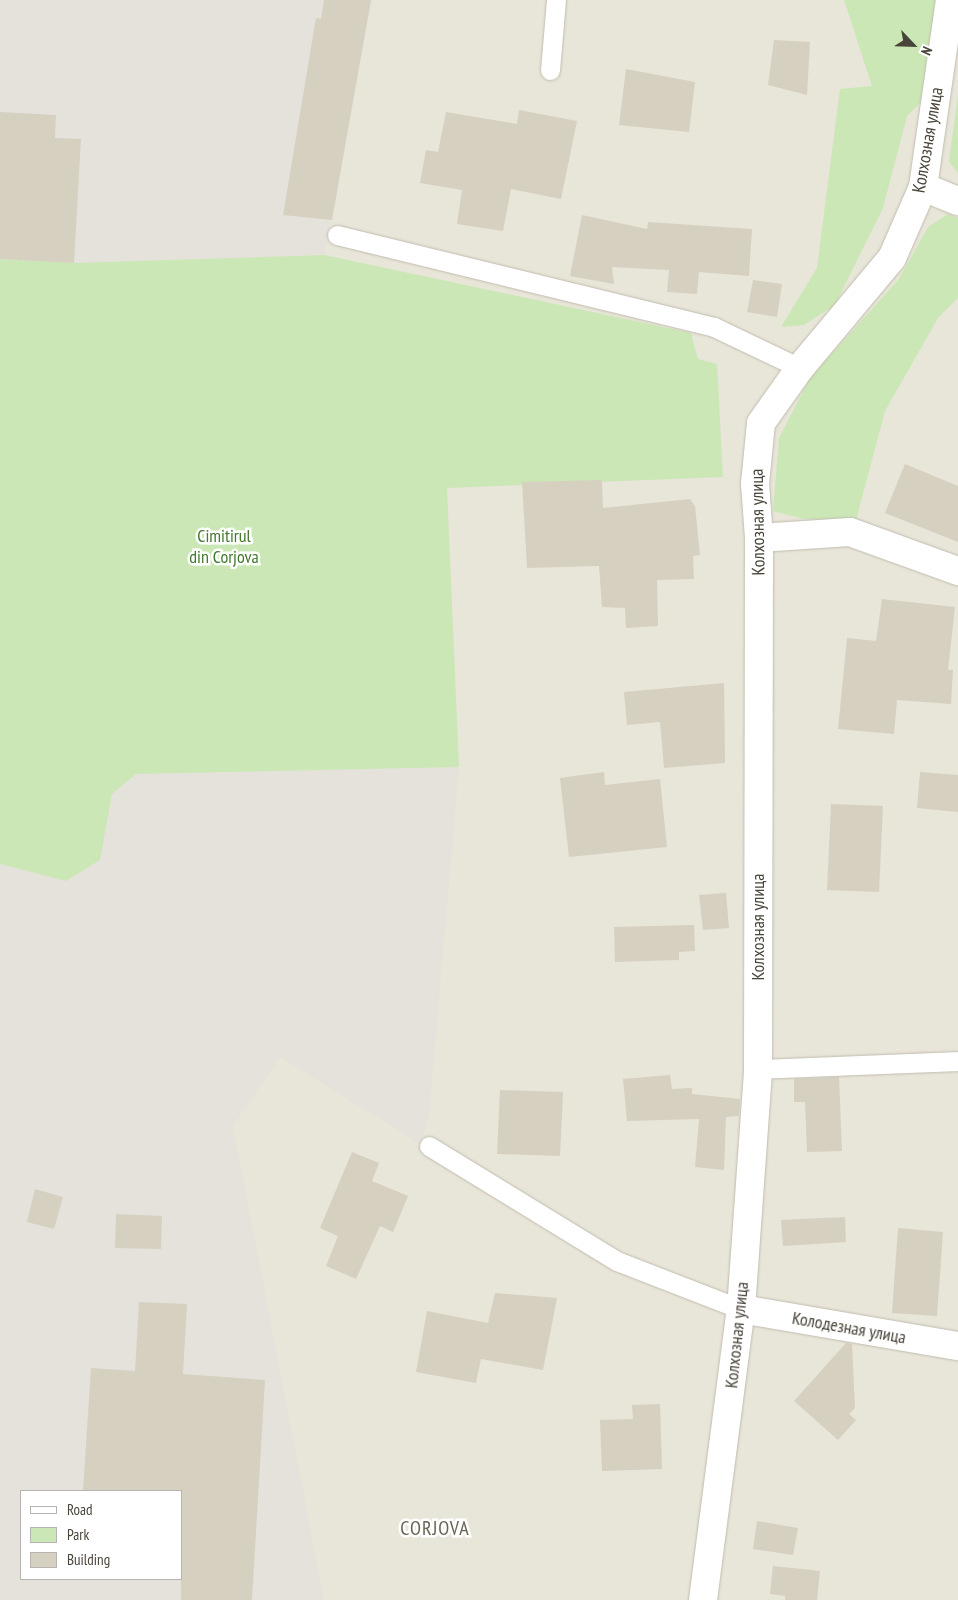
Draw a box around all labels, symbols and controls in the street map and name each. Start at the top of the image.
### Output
north arrow [888,20,938,70]
text: N [917,44,936,58]
street label: Колхозная улица [908,85,948,195]
street label: Колхозная улица [746,468,770,576]
park label: Cimitirul din Corjova [189,526,259,568]
street label: Колхозная улица [747,873,769,981]
street label: Колхозная улица [721,1281,753,1389]
street label: Колодезная улица [790,1307,908,1349]
legend [20,1490,182,1580]
text: Road [67,1500,93,1519]
district label: CORJOVA [399,1516,471,1540]
text: Park [67,1525,89,1544]
text: Building [67,1550,110,1569]

